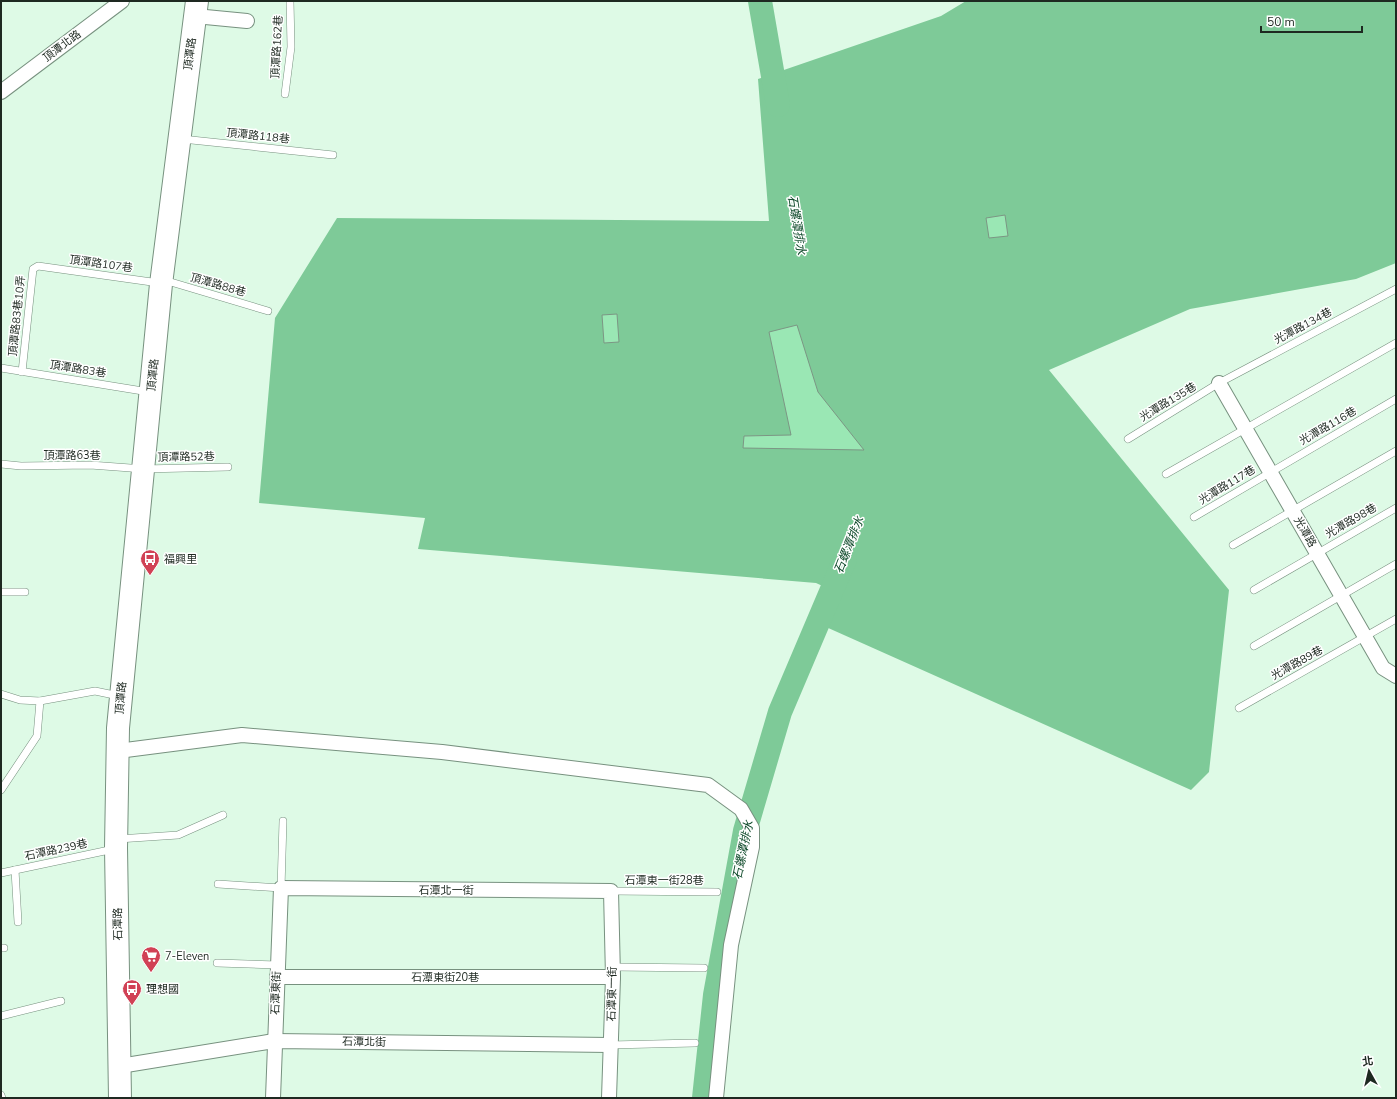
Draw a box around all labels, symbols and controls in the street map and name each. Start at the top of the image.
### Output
scale bar [1261,8,1362,34]
text: 50 m [1267,14,1295,30]
street label: 頂潭路162巷 [268,15,286,79]
street label: 頂潭北路 [40,27,84,65]
street label: 頂潭路 [181,37,199,71]
street label: 頂潭路118巷 [225,125,291,147]
water label: 石螺潭排水 [784,194,810,257]
street label: 頂潭路107巷 [68,252,134,276]
street label: 頂潭路88巷 [188,270,248,300]
street label: 頂潭路83巷10弄 [5,275,29,357]
street label: 光潭路134巷 [1271,304,1335,348]
street label: 頂潭路83巷 [49,357,107,381]
street label: 頂潭路 [144,358,162,392]
street label: 光潭路135巷 [1137,379,1199,425]
street label: 光潭路116巷 [1297,404,1359,448]
street label: 頂潭路63巷 [43,448,101,463]
street label: 頂潭路52巷 [157,449,215,465]
street label: 光潭路117巷 [1196,462,1258,508]
street label: 光潭路98巷 [1322,500,1380,542]
water label: 石螺潭排水 [830,513,868,576]
street label: 光潭路 [1290,514,1320,550]
bus stop icon: 福興里 [139,548,161,576]
place label: 福興里 [164,552,197,567]
street label: 光潭路89巷 [1268,643,1326,683]
street label: 頂潭路 [112,681,130,715]
water label: 石螺潭排水 [729,818,757,881]
street label: 石潭路239巷 [23,836,89,864]
street label: 石潭東一街28巷 [624,873,704,888]
street label: 石潭北一街 [419,883,474,898]
street label: 石潭路 [110,907,126,941]
supermarket icon: 7-Eleven [140,945,162,973]
place label: 7-Eleven [165,949,209,964]
street label: 石潭東一街 [604,966,620,1022]
street label: 石潭東街20巷 [411,970,479,985]
street label: 石潭東街 [268,971,284,1015]
bus stop icon: 理想國 [121,978,143,1006]
place label: 理想國 [146,982,179,997]
street label: 石潭北街 [342,1034,386,1050]
north arrow [1349,1051,1389,1091]
text: 北 [1361,1053,1374,1070]

